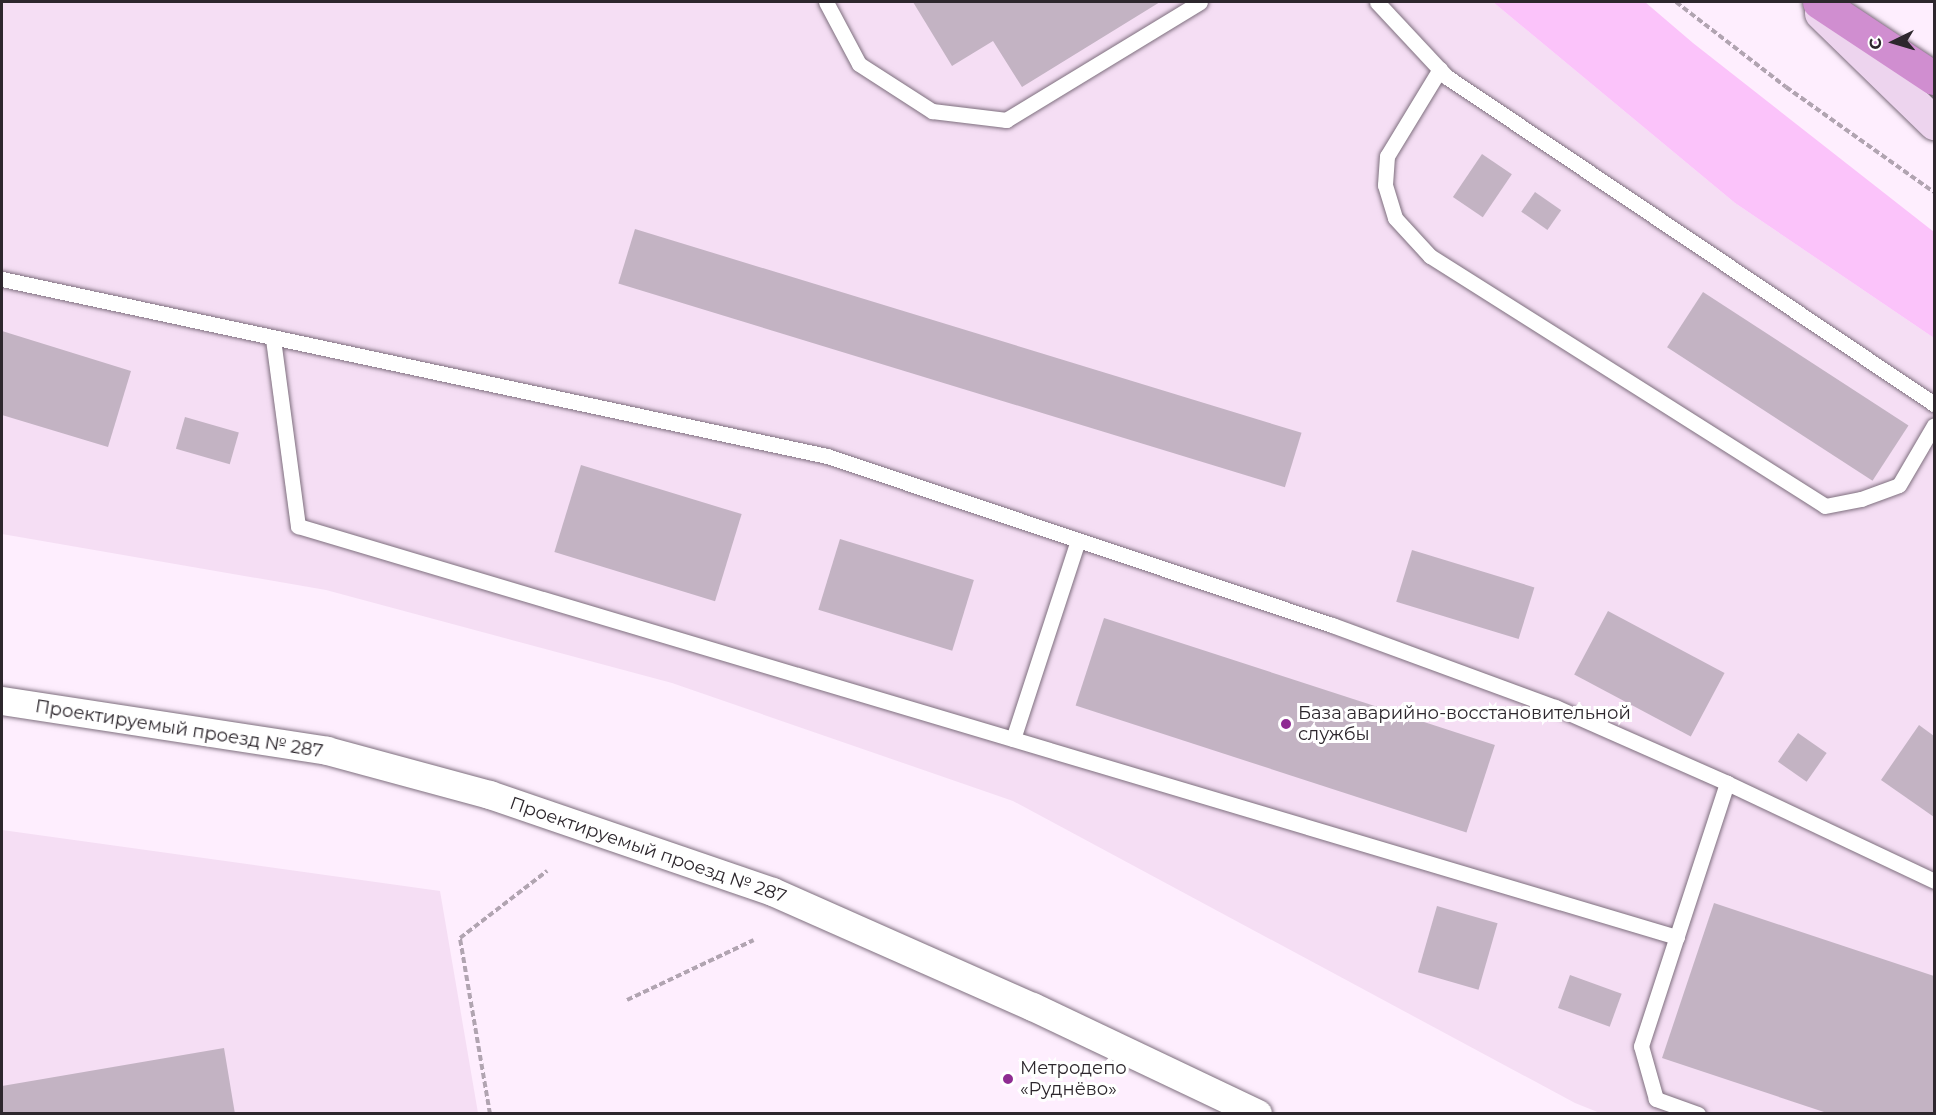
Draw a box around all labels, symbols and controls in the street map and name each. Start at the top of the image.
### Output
north arrow [1864,12,1924,72]
text: С [1866,37,1886,50]
street label: Проектируемый проезд № 287 [34,696,324,762]
place label: База аварийно-восстановительной службы [1298,703,1631,746]
marker: База аварийно-восстановительной службы [1279,717,1293,731]
street label: Проектируемый проезд № 287 [507,792,789,908]
place label: Метродепо «Руднёво» [1020,1058,1127,1100]
marker: Метродепо «Руднёво» [1001,1072,1015,1086]

